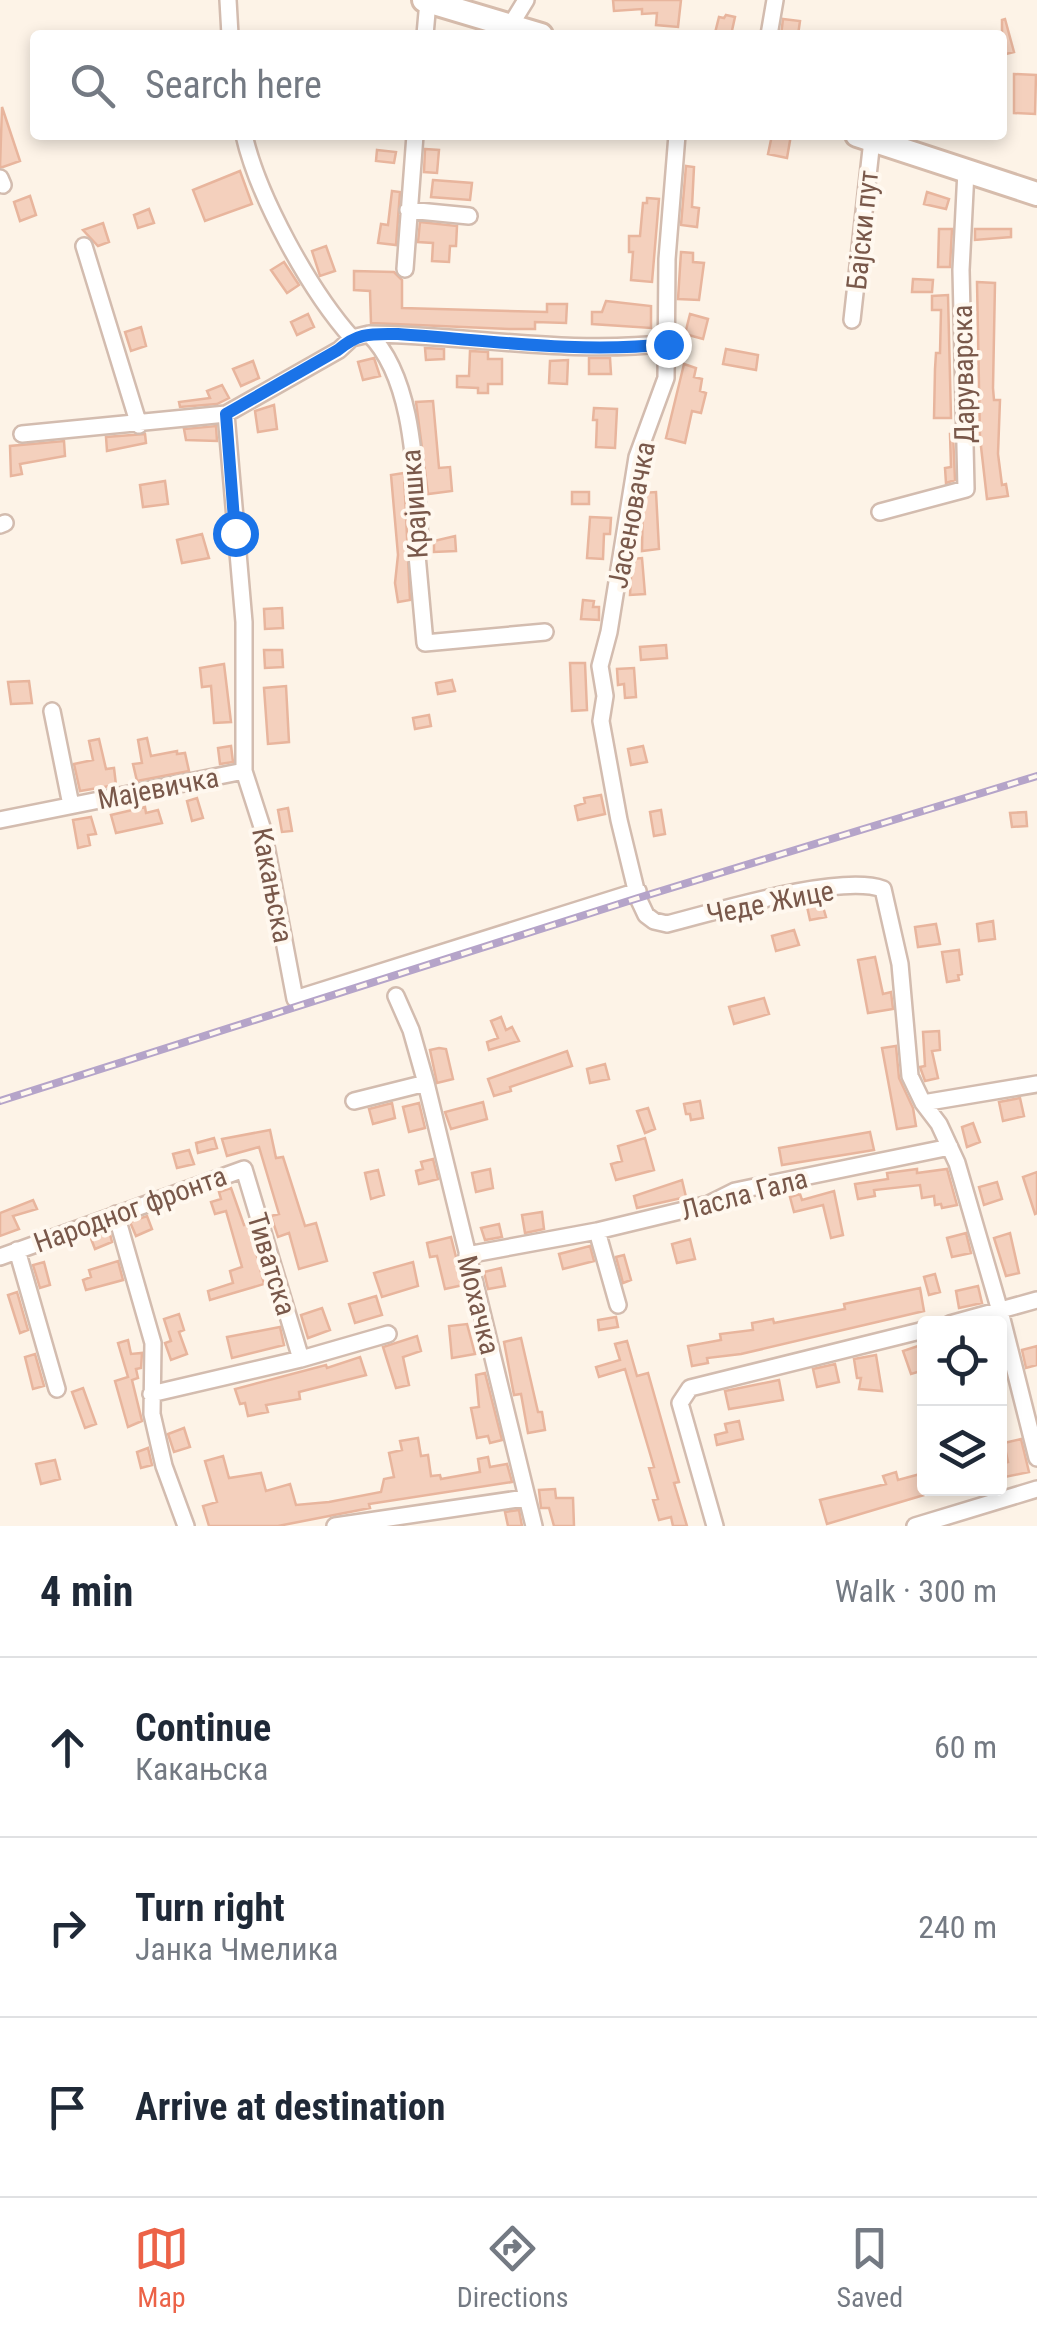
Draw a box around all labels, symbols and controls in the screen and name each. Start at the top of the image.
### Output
search box [30,30,1007,140]
icon: search [65,58,120,113]
text: Search here [145,63,322,107]
street label: Бајски пут [840,169,885,291]
street label: Даруварска [946,305,981,443]
route end [646,322,692,368]
street label: Јасеновачка [601,439,662,591]
street label: Крајишка [394,448,435,560]
route start [213,511,259,557]
street label: Мајевичка [95,761,221,816]
street label: Какањска [245,825,300,945]
street label: Чеде Жице [704,874,836,931]
street label: Народног фронта [29,1159,231,1260]
street label: Ласла Гала [677,1162,811,1227]
street label: Тиватска [240,1209,303,1319]
street label: Мохачка [450,1252,507,1358]
map controls [917,1316,1007,1496]
button: locate [917,1316,1007,1406]
button: layers [917,1406,1007,1496]
text: 4 min [40,1567,133,1616]
text: Walk · 300 m [835,1572,997,1610]
text: Continue [135,1706,271,1750]
icon: ahead [40,1720,95,1775]
text: 60 m [934,1728,997,1766]
text: Какањска [135,1750,268,1788]
text: Turn right [135,1886,285,1930]
icon: right [40,1900,95,1955]
text: 240 m [918,1908,997,1946]
text: Јанка Чмелика [135,1930,338,1968]
icon: arrive [40,2080,95,2135]
text: Arrive at destination [135,2085,445,2129]
tab: Map [134,2221,189,2314]
tab: Directions [457,2221,569,2314]
tab: Saved [836,2221,903,2314]

